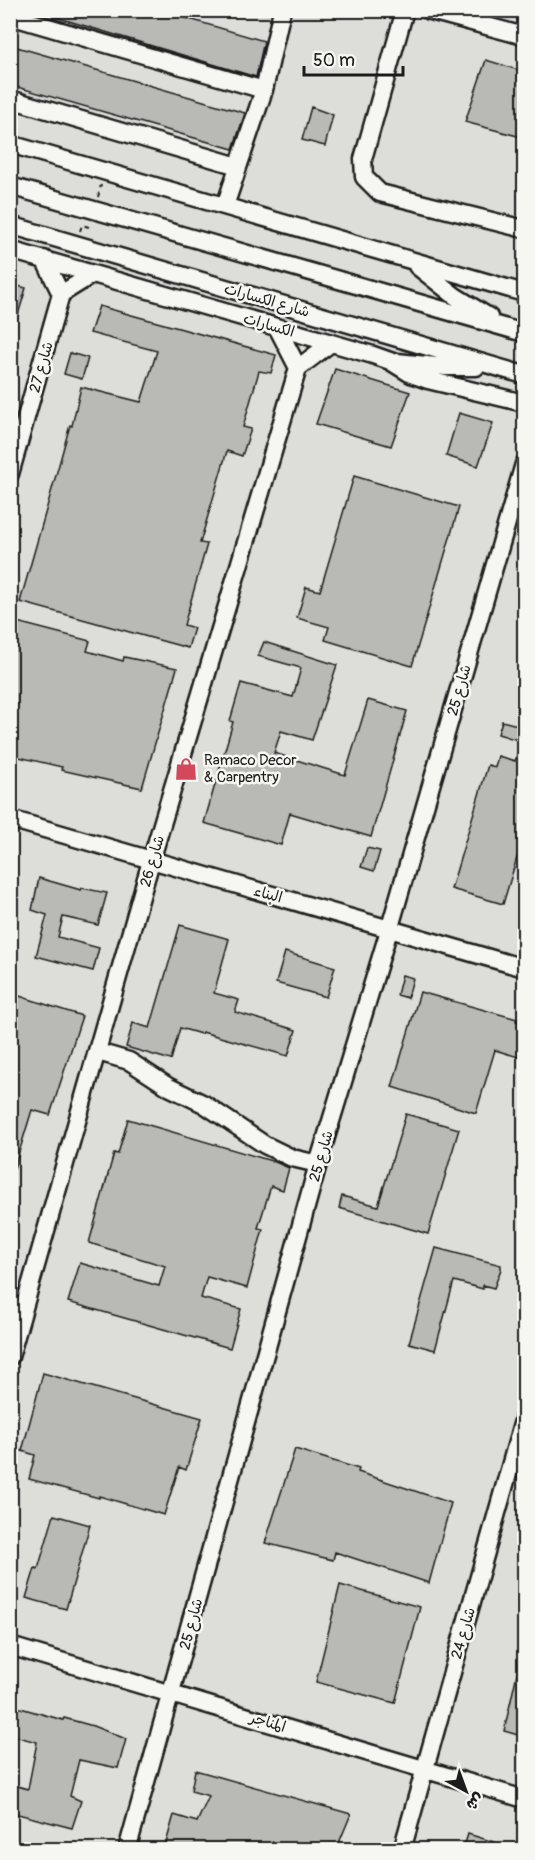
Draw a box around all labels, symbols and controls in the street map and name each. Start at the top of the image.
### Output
scale bar [304,39,403,77]
text: 50 m [313,49,355,72]
street label: شارع الكسارات [222,279,312,322]
street label: الكسارات [241,309,297,342]
street label: شارع 27 [25,340,58,395]
street label: شارع 25 [443,662,476,718]
place label: Ramaco Decor & Carpentry [204,751,297,787]
shop icon: Ramaco Decor & Carpentry [173,756,199,782]
street label: شارع 26 [136,833,169,889]
street label: البناء [251,882,284,907]
street label: شارع 25 [305,1128,338,1184]
street label: شارع 25 [176,1596,207,1652]
street label: شارع 24 [447,1605,480,1661]
street label: المناجر [247,1708,288,1737]
north arrow [436,1761,496,1821]
text: ش [462,1788,488,1815]

